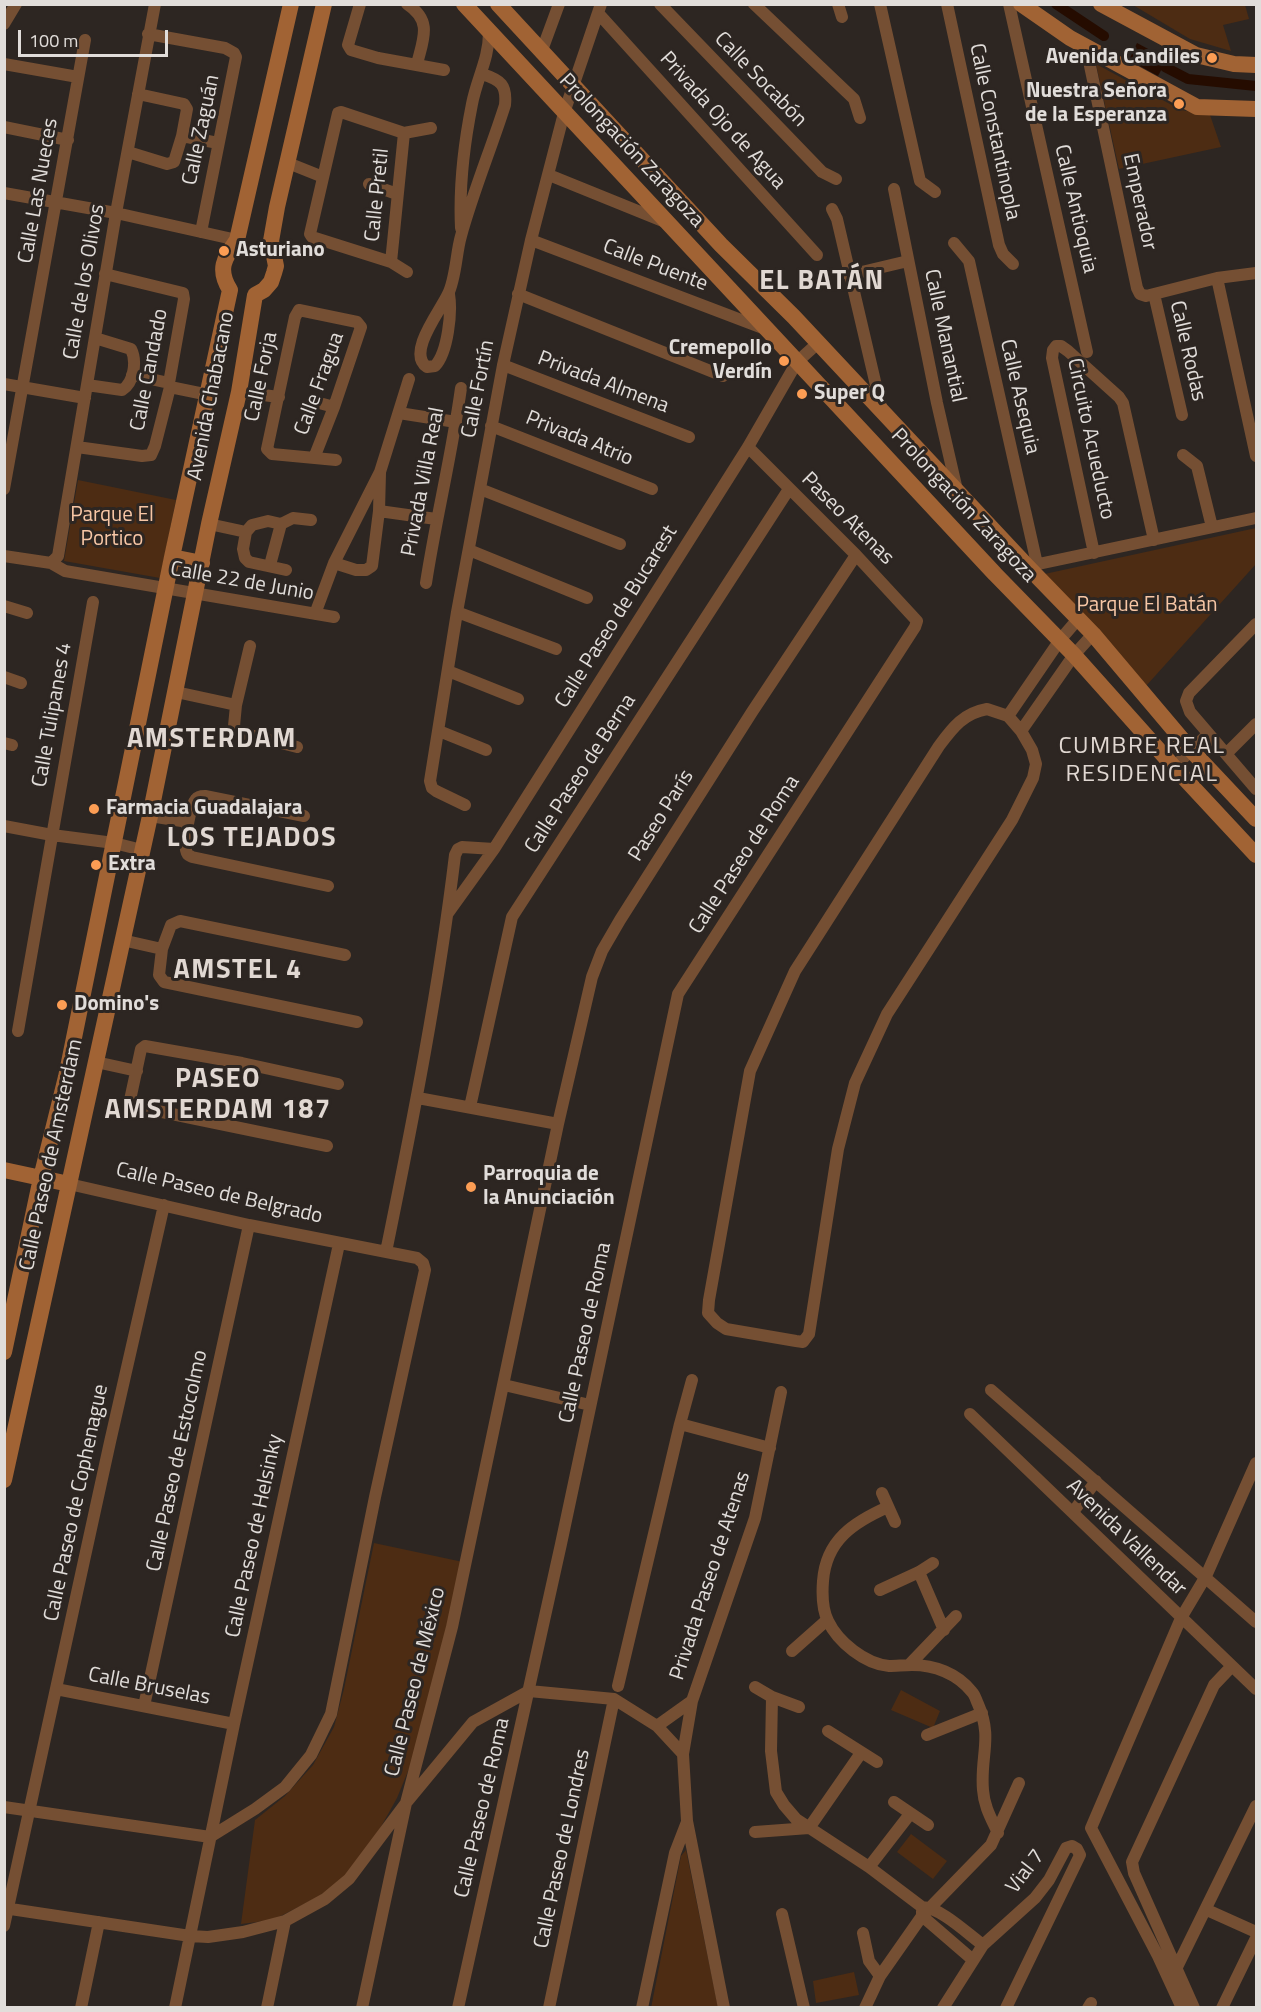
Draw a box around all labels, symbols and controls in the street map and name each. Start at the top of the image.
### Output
scale bar [21,18,171,56]
text: 100 m [29,27,78,54]
street label: Calle Socabón [708,27,812,133]
street label: Calle Constantinopla [963,41,1025,223]
place label: Avenida Candiles [1046,45,1200,71]
street label: Privada Ojo de Agua [654,47,790,195]
marker: Avenida Candiles [1205,51,1219,65]
street label: Prolongación Zaragoza [553,69,709,233]
street label: Calle Zaguán [178,72,226,188]
place label: Nuestra Señora de la Esperanza [1025,79,1167,129]
marker: Nuestra Señora de la Esperanza [1172,97,1186,111]
street label: Calle Las Nueces [14,116,64,266]
street label: Calle Antioquia [1048,142,1102,276]
street label: Calle Pretil [361,147,395,243]
street label: Emperador [1116,151,1162,253]
street label: Calle de los Olivos [59,202,111,362]
street label: Calle Puente [599,234,711,298]
place label: Asturiano [236,238,325,264]
marker: Asturiano [217,244,231,258]
district label: EL BATÁN [759,266,885,298]
street label: Calle Manantial [918,267,970,405]
street label: Calle Rodas [1163,298,1211,404]
street label: Calle Candado [126,307,174,433]
street label: Avenida Chabacano [183,309,241,483]
street label: Calle Fragua [290,329,350,439]
street label: Calle Forja [240,330,284,424]
place label: Cremepollo Verdín [669,336,772,386]
street label: Calle Asequia [994,337,1044,457]
street label: Calle Fortín [457,338,501,440]
street label: Privada Almena [534,346,672,420]
marker: Cremepollo Verdín [777,354,791,368]
street label: Circuito Acueducto [1061,356,1119,522]
place label: Super Q [814,381,885,407]
marker: Super Q [795,387,809,401]
street label: Privada Villa Real [397,405,451,559]
street label: Privada Atrio [522,406,636,472]
street label: Prolongación Zaragoza [885,424,1041,588]
street label: Paseo Atenas [795,467,899,571]
park label: Parque El Portico [70,503,154,553]
street label: Calle Paseo de Bucarest [550,521,684,713]
street label: Calle 22 de Junio [168,557,316,607]
park label: Parque El Batán [1077,593,1217,619]
street label: Calle Tulipanes 4 [28,641,78,789]
street label: Calle Paseo de Berna [520,690,642,858]
district label: AMSTERDAM [127,724,297,756]
district label: CUMBRE REAL RESIDENCIAL [1058,733,1226,789]
street label: Paseo París [624,765,700,867]
street label: Calle Paseo de Roma [684,771,806,939]
place label: Farmacia Guadalajara [106,796,302,822]
marker: Farmacia Guadalajara [87,802,101,816]
district label: LOS TEJADOS [167,823,337,855]
place label: Extra [108,852,156,878]
marker: Extra [89,858,103,872]
district label: AMSTEL 4 [173,955,303,987]
place label: Domino's [74,992,159,1018]
marker: Domino's [55,998,69,1012]
street label: Calle Paseo de Amsterdam [15,1037,89,1273]
district label: PASEO AMSTERDAM 187 [104,1064,332,1127]
street label: Calle Paseo de Belgrado [113,1158,325,1230]
place label: Parroquia de la Anunciación [483,1162,615,1212]
marker: Parroquia de la Anunciación [464,1180,478,1194]
street label: Calle Paseo de Roma [555,1240,617,1426]
street label: Calle Paseo de Estocolmo [142,1348,214,1574]
street label: Calle Paseo de Cophenague [40,1382,114,1624]
street label: Calle Paseo de Helsinky [221,1432,289,1640]
street label: Privada Paseo de Atenas [665,1468,757,1684]
street label: Avenida Vallendar [1061,1474,1191,1602]
street label: Calle Paseo de México [380,1585,452,1779]
street label: Calle Bruselas [86,1663,212,1711]
street label: Calle Paseo de Roma [450,1715,516,1901]
street label: Calle Paseo de Londres [530,1747,596,1951]
street label: Vial 7 [1001,1845,1051,1899]

